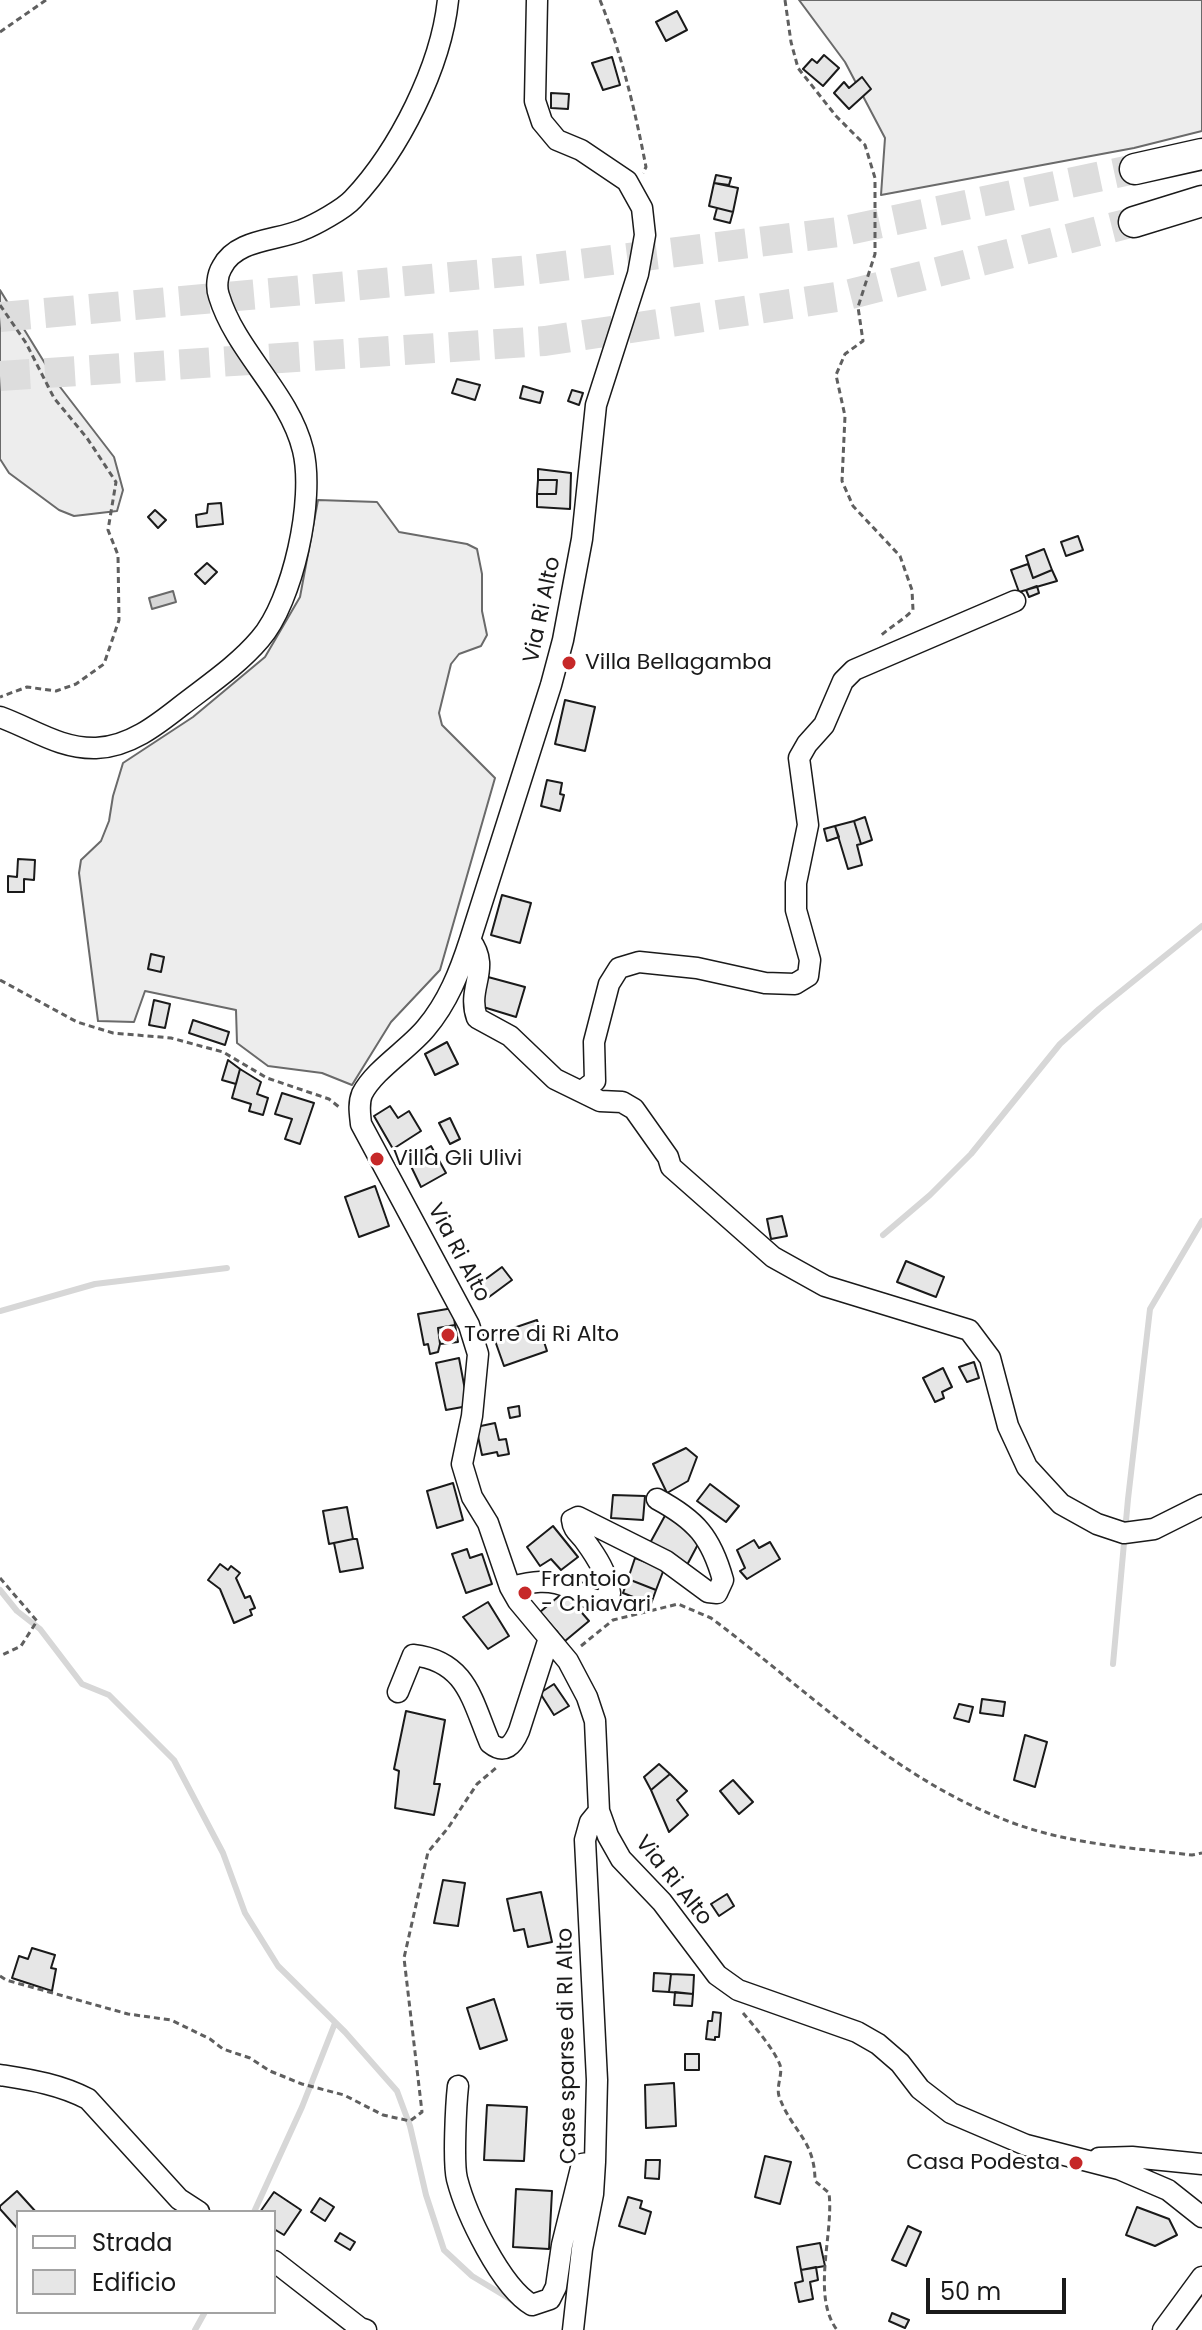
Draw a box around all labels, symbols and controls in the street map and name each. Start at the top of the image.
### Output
street label: Via Ri Alto [519,554,567,666]
place label: Villa Bellagamba [585,650,772,676]
marker: Villa Bellagamba [560,654,578,672]
place label: Villa Gli Ulivi [393,1146,522,1172]
marker: Villa Gli Ulivi [368,1150,386,1168]
street label: Via Ri Alto [421,1199,495,1307]
place label: Torre di Ri Alto [464,1322,619,1348]
marker: Torre di Ri Alto [439,1326,457,1344]
place label: Frantoio - Chiavari [541,1567,651,1618]
marker: Frantoio - Chiavari [516,1584,534,1602]
street label: Via Ri Alto [629,1831,717,1931]
street label: Case sparse di RI Alto [553,1928,583,2164]
place label: Casa Podesta [906,2150,1060,2176]
marker: Casa Podesta [1067,2154,1085,2172]
legend [16,2210,276,2314]
text: Strada [92,2226,172,2259]
scale bar [930,2262,1070,2312]
text: Edificio [92,2266,176,2299]
text: 50 m [940,2275,1001,2308]

